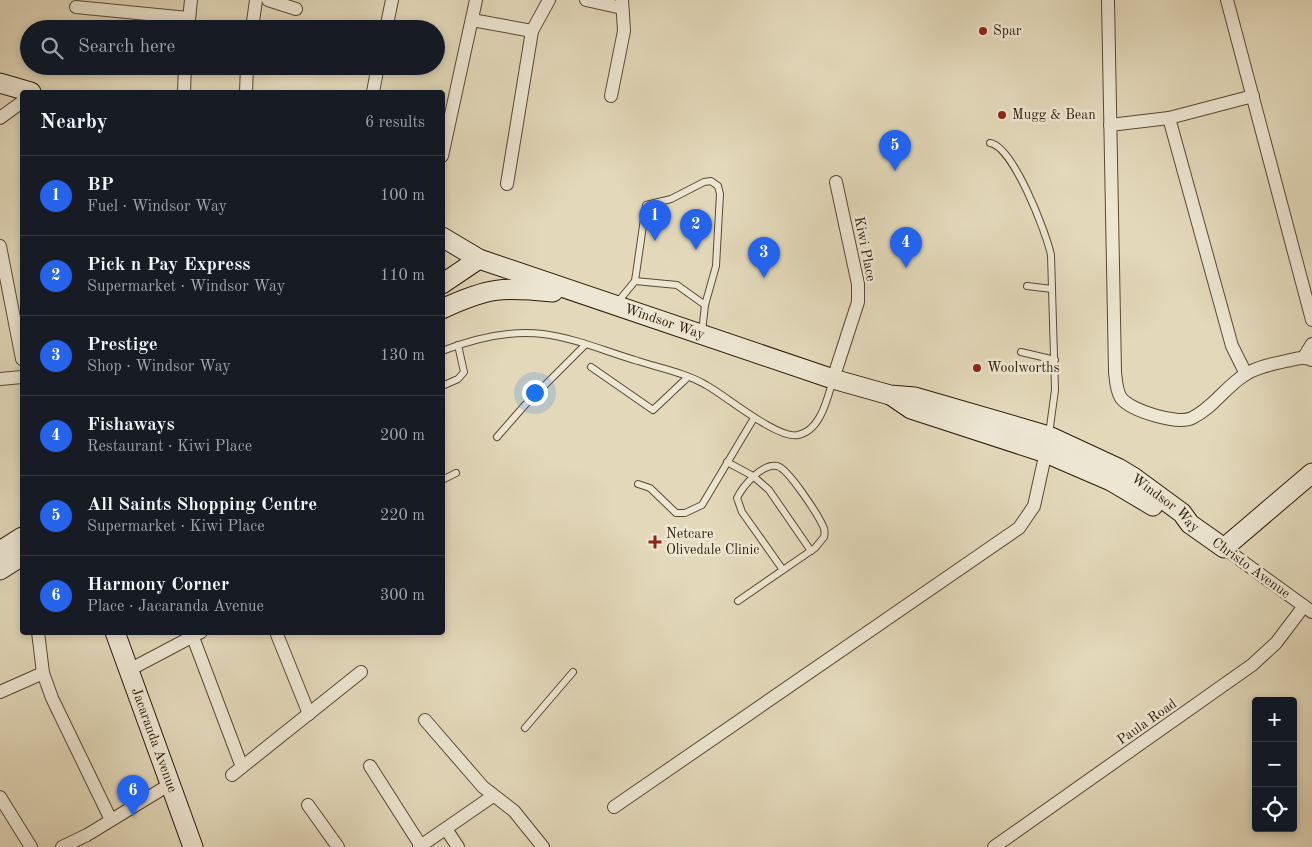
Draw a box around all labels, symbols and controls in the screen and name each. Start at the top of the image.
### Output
search box [20,20,445,75]
place label: Spar [993,24,1022,38]
marker: Spar [977,25,989,37]
icon: search [38,34,66,62]
text: Search here [78,38,175,57]
place label: Mugg & Bean [1012,108,1096,122]
marker: Mugg & Bean [996,109,1008,121]
text: Nearby [40,112,108,133]
text: 6 results [365,115,425,131]
pin: 5 [879,130,911,171]
text: BP [87,176,114,195]
text: 1 [51,188,61,204]
text: 100 m [380,188,425,204]
text: Fuel · Windsor Way [87,199,227,215]
pin: 1 [639,200,671,241]
pin: 2 [680,209,712,250]
street label: Kiwi Place [852,215,878,283]
pin: 4 [890,227,922,268]
pin: 3 [748,237,780,278]
text: Pick n Pay Express [87,256,250,275]
text: 2 [51,268,61,284]
text: 110 m [380,268,425,284]
text: Supermarket · Windsor Way [87,279,285,295]
street label: Windsor Way [623,302,707,342]
text: Prestige [87,336,158,355]
text: 3 [51,348,61,364]
text: 130 m [380,348,425,364]
text: Shop · Windsor Way [87,359,231,375]
place label: Woolworths [987,361,1060,375]
marker: Woolworths [971,362,983,374]
your location [522,380,548,406]
text: Fishaways [87,416,175,435]
text: 4 [51,428,61,444]
text: 200 m [380,428,425,444]
text: Restaurant · Kiwi Place [87,439,252,455]
street label: Windsor Way [1129,471,1202,535]
text: All Saints Shopping Centre [87,496,317,515]
text: 5 [51,508,61,524]
text: 220 m [380,508,425,524]
text: Supermarket · Kiwi Place [87,519,265,535]
place label: Netcare Olivedale Clinic [666,527,759,557]
marker: Netcare Olivedale Clinic [648,535,662,549]
street label: Christo Avenue [1209,535,1293,601]
text: Harmony Corner [87,576,229,595]
text: 6 [51,588,61,604]
text: 300 m [380,588,425,604]
text: Place · Jacaranda Avenue [87,599,264,615]
street label: Jacaranda Avenue [129,686,180,794]
street label: Paula Road [1115,696,1179,748]
map controls [1252,697,1297,832]
button: + [1252,697,1297,742]
button: − [1252,742,1297,787]
pin: 6 [117,775,149,816]
button: locate [1252,787,1297,832]

